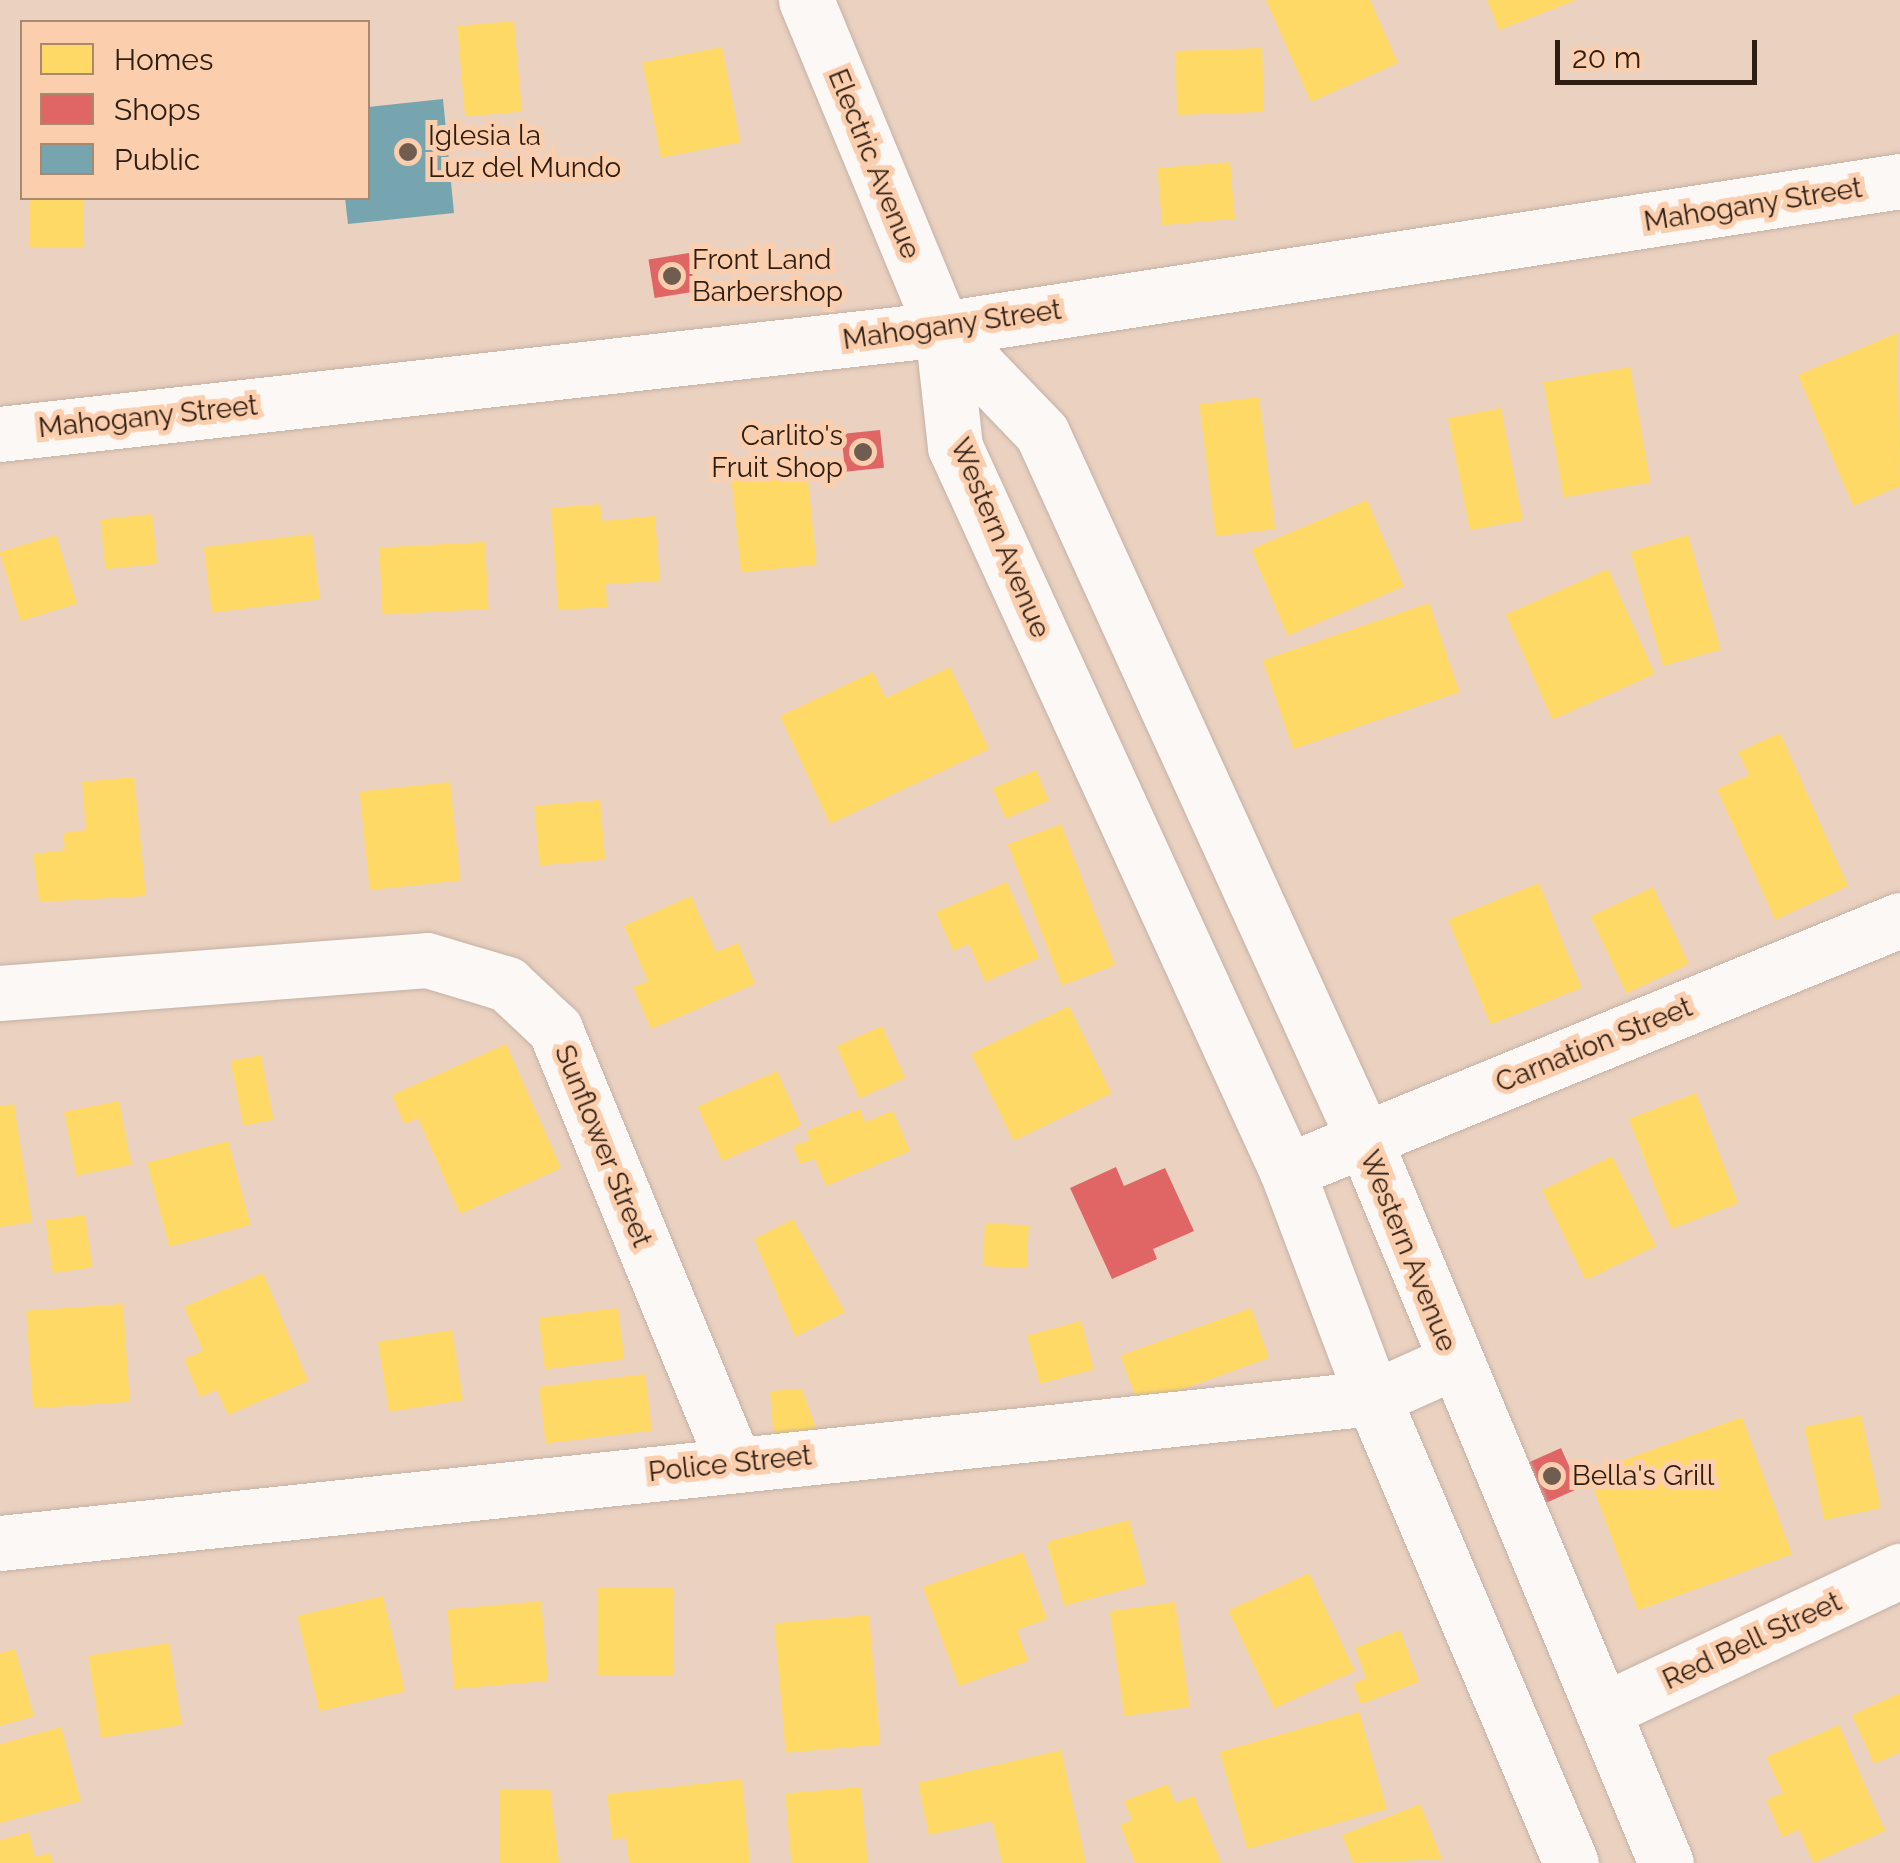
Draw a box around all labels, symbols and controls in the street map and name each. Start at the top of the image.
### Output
legend [20,20,370,200]
scale bar [1560,20,1762,82]
text: 20 m [1572,40,1641,75]
text: Homes [114,42,213,77]
street label: Electric Avenue [820,64,928,264]
text: Shops [114,92,201,127]
place label: Iglesia la Luz del Mundo [428,119,622,185]
marker: Iglesia la Luz del Mundo [397,141,419,163]
text: Public [114,142,200,177]
street label: Mahogany Street [1641,171,1865,239]
place label: Front Land Barbershop [692,243,843,309]
marker: Front Land Barbershop [661,265,683,287]
street label: Mahogany Street [840,293,1064,357]
street label: Mahogany Street [36,389,260,445]
place label: Carlito's Fruit Shop [711,419,843,485]
street label: Western Avenue [943,433,1057,643]
marker: Carlito's Fruit Shop [852,441,874,463]
street label: Carnation Street [1491,990,1697,1100]
street label: Sunflower Street [547,1040,659,1252]
street label: Western Avenue [1352,1145,1464,1357]
street label: Police Street [647,1439,813,1489]
place label: Bella's Grill [1572,1459,1714,1493]
marker: Bella's Grill [1541,1465,1563,1487]
street label: Red Bell Street [1657,1585,1847,1697]

